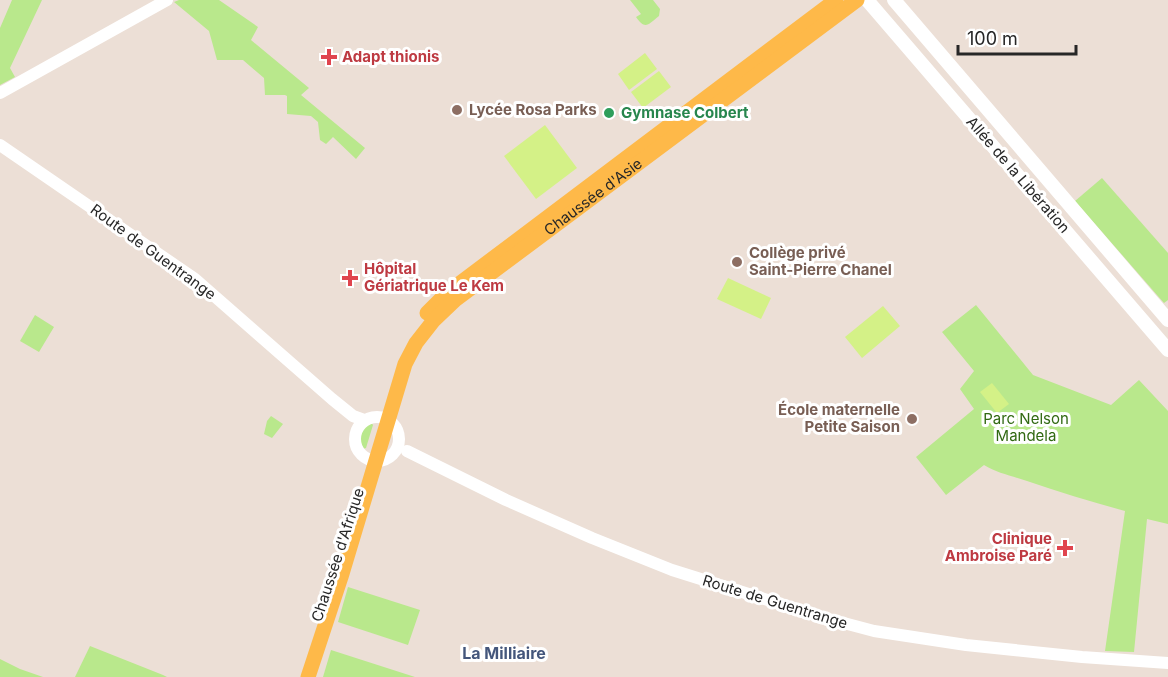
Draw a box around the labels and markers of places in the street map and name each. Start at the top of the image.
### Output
place label: Adapt thionis [342,47,439,66]
marker: Adapt thionis [320,48,338,66]
place label: Lycée Rosa Parks [469,100,597,119]
marker: Lycée Rosa Parks [450,103,464,117]
place label: Gymnase Colbert [621,103,749,122]
marker: Gymnase Colbert [602,106,616,120]
place label: Collège privé Saint-Pierre Chanel [749,243,892,279]
marker: Collège privé Saint-Pierre Chanel [730,255,744,269]
place label: Hôpital Gériatrique Le Kem [364,259,504,295]
marker: Hôpital Gériatrique Le Kem [341,269,359,287]
place label: École maternelle Petite Saison [778,400,900,436]
marker: École maternelle Petite Saison [905,412,919,426]
place label: Clinique Ambroise Paré [945,529,1052,565]
marker: Clinique Ambroise Paré [1056,539,1074,557]

